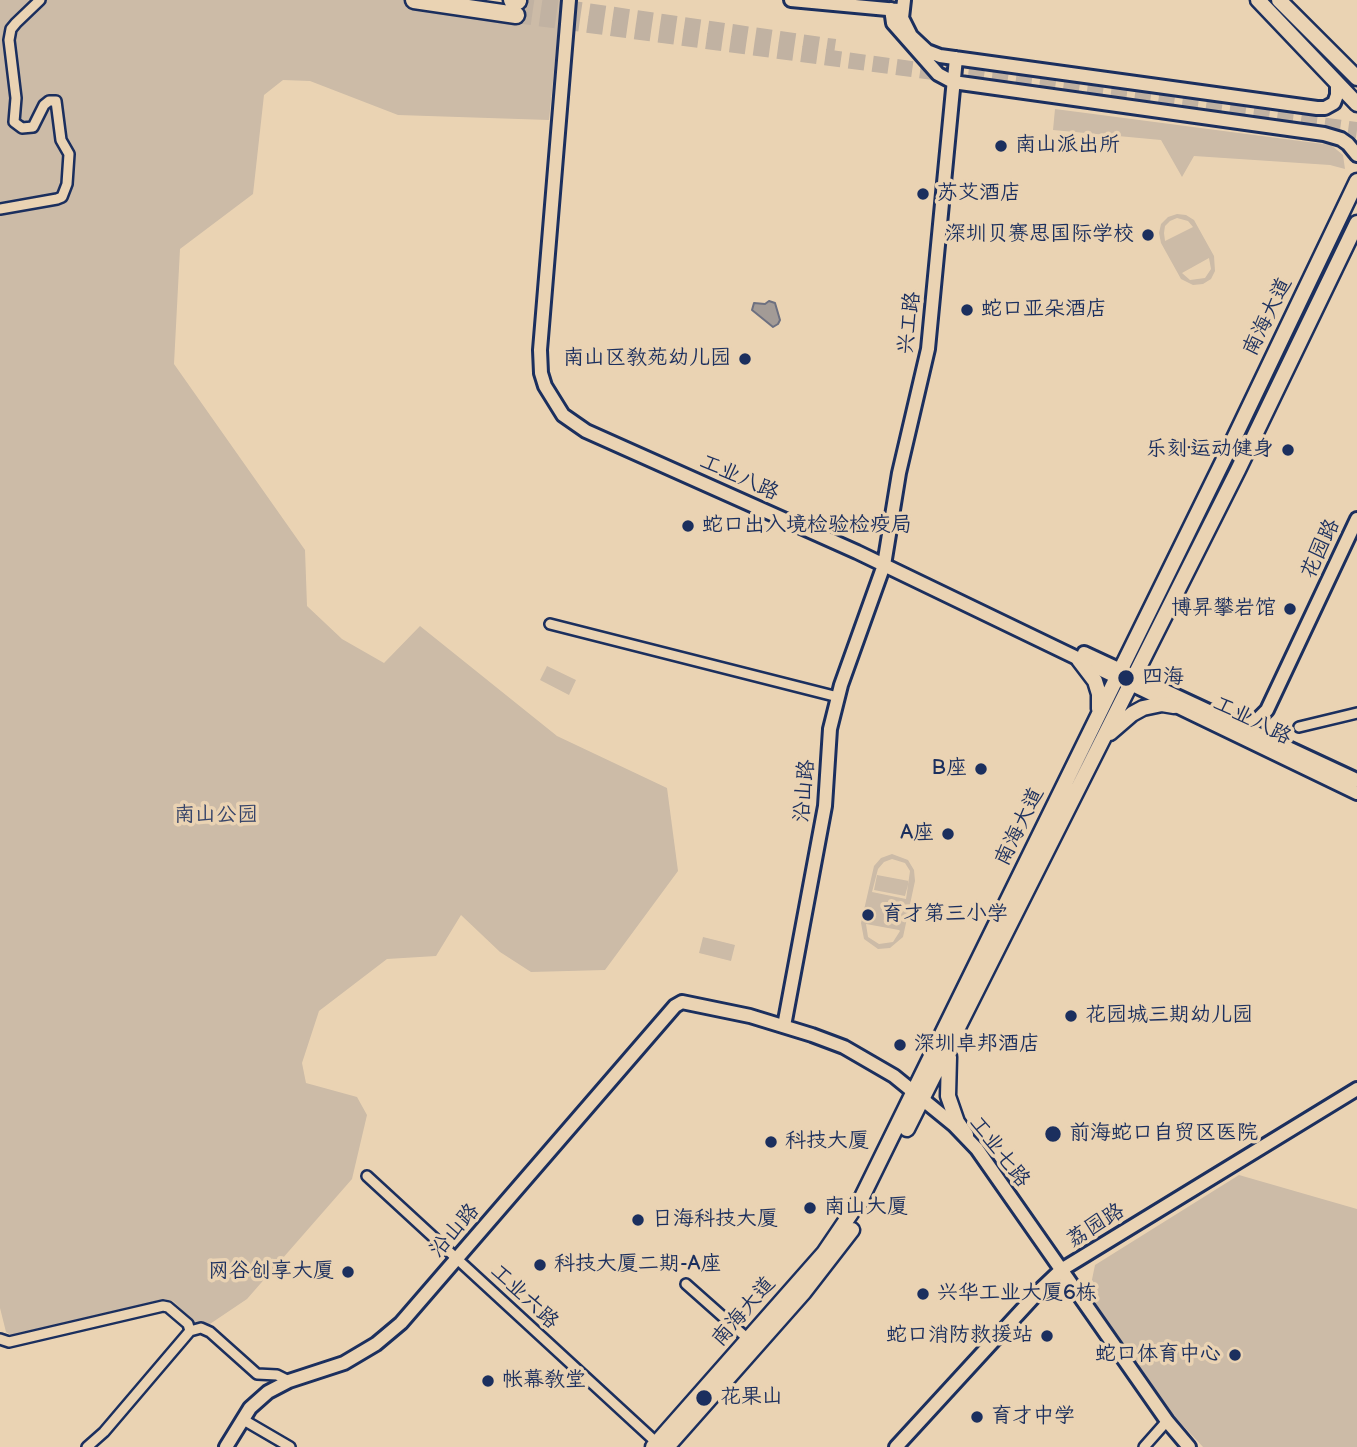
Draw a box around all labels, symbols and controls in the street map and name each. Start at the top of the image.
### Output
place label: 南山派出所 [1015,133,1120,159]
marker: 南山派出所 [993,138,1009,154]
place label: 苏艾酒店 [937,181,1021,207]
marker: 苏艾酒店 [915,186,931,202]
place label: 深圳贝赛思国际学校 [945,222,1134,248]
marker: 深圳贝赛思国际学校 [1140,227,1156,243]
street label: 南海大道 [1238,274,1298,360]
street label: 兴工路 [894,290,926,356]
place label: 蛇口亚朵酒店 [981,297,1107,323]
marker: 蛇口亚朵酒店 [959,302,975,318]
place label: 南山区教苑幼儿园 [563,346,731,372]
marker: 南山区教苑幼儿园 [737,351,753,367]
place label: 乐刻·运动健身 [1146,437,1274,463]
marker: 乐刻·运动健身 [1280,442,1296,458]
street label: 工业八路 [696,449,782,507]
place label: 蛇口出入境检验检疫局 [702,513,912,539]
street label: 花园路 [1296,515,1346,583]
marker: 蛇口出入境检验检疫局 [680,518,696,534]
place label: 博昇攀岩馆 [1171,596,1276,622]
marker: 博昇攀岩馆 [1282,601,1298,617]
place label: 四海 [1142,665,1184,691]
marker: 四海 [1116,668,1136,688]
street label: 工业八路 [1209,691,1295,751]
place label: B座 [932,756,967,782]
street label: 沿山路 [790,759,820,823]
marker: B座 [973,761,989,777]
street label: 南海大道 [990,784,1050,870]
park label: 南山公园 [174,803,258,829]
place label: A座 [900,821,934,847]
marker: A座 [940,826,956,842]
place label: 育才第三小学 [882,902,1008,928]
marker: 育才第三小学 [860,907,876,923]
place label: 花园城三期幼儿园 [1085,1003,1253,1029]
marker: 花园城三期幼儿园 [1063,1008,1079,1024]
place label: 深圳卓邦酒店 [914,1032,1040,1058]
marker: 深圳卓邦酒店 [892,1037,908,1053]
street label: 工业七路 [963,1111,1035,1193]
place label: 前海蛇口自贸区医院 [1069,1121,1258,1147]
marker: 前海蛇口自贸区医院 [1043,1124,1063,1144]
place label: 科技大厦 [785,1129,869,1155]
marker: 科技大厦 [763,1134,779,1150]
place label: 南山大厦 [824,1195,908,1221]
street label: 沿山路 [425,1199,485,1263]
street label: 荔园路 [1063,1199,1129,1253]
marker: 南山大厦 [802,1200,818,1216]
place label: 日海科技大厦 [652,1207,778,1233]
marker: 日海科技大厦 [630,1212,646,1228]
place label: 科技大厦二期-A座 [554,1252,721,1278]
marker: 科技大厦二期-A座 [532,1257,548,1273]
place label: 网谷创享大厦 [208,1259,334,1285]
street label: 工业六路 [485,1259,563,1335]
marker: 网谷创享大厦 [340,1264,356,1280]
street label: 南海大道 [707,1272,781,1352]
place label: 兴华工业大厦6栋 [937,1281,1097,1307]
marker: 兴华工业大厦6栋 [915,1286,931,1302]
place label: 蛇口消防救援站 [886,1323,1033,1349]
marker: 蛇口消防救援站 [1039,1328,1055,1344]
place label: 蛇口体育中心 [1095,1342,1221,1368]
marker: 蛇口体育中心 [1227,1347,1243,1363]
place label: 帐幕教堂 [502,1368,586,1394]
marker: 帐幕教堂 [480,1373,496,1389]
place label: 花果山 [720,1385,783,1411]
marker: 花果山 [694,1388,714,1408]
place label: 育才中学 [991,1404,1075,1430]
marker: 育才中学 [969,1409,985,1425]

